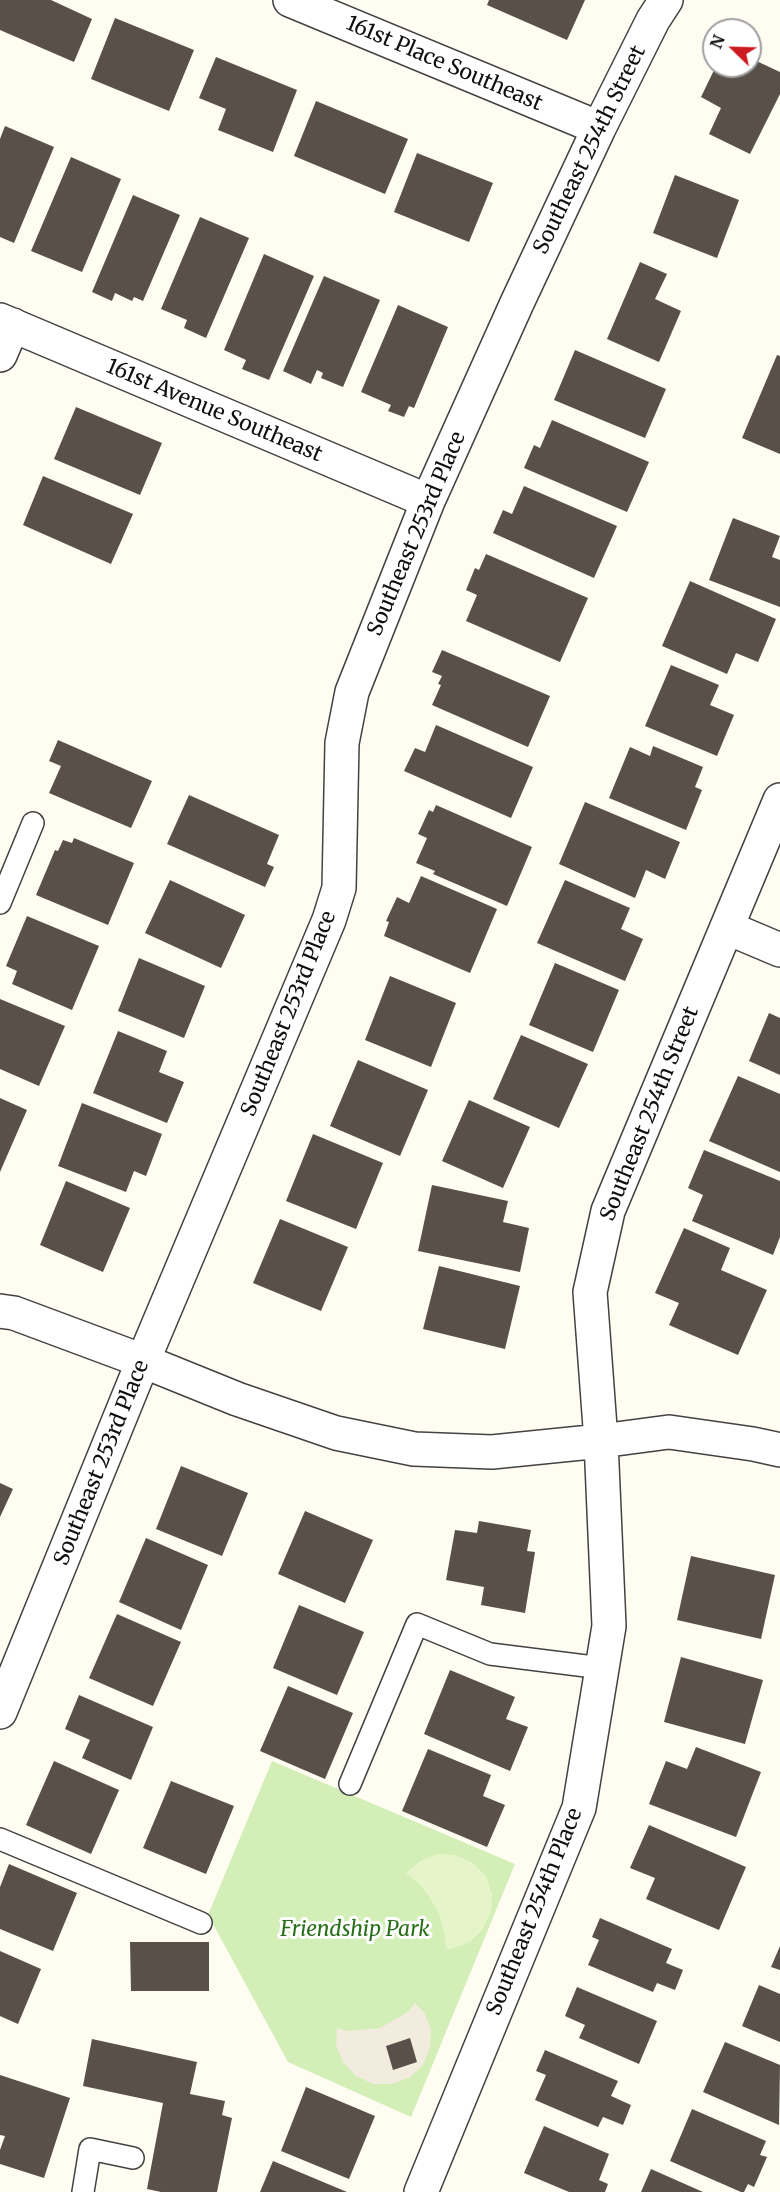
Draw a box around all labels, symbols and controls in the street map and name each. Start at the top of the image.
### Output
street label: 161st Place Southeast [342,11,546,117]
north arrow [702,18,762,78]
text: N [706,32,729,51]
street label: Southeast 254th Street [529,42,651,258]
street label: 161st Avenue Southeast [102,354,326,468]
street label: Southeast 253rd Place [363,428,471,640]
street label: Southeast 253rd Place [236,908,342,1120]
street label: Southeast 254th Street [595,1003,705,1225]
street label: Southeast 253rd Place [49,1357,155,1569]
street label: Southeast 254th Place [482,1805,588,2019]
park label: Friendship Park [280,1917,430,1943]

